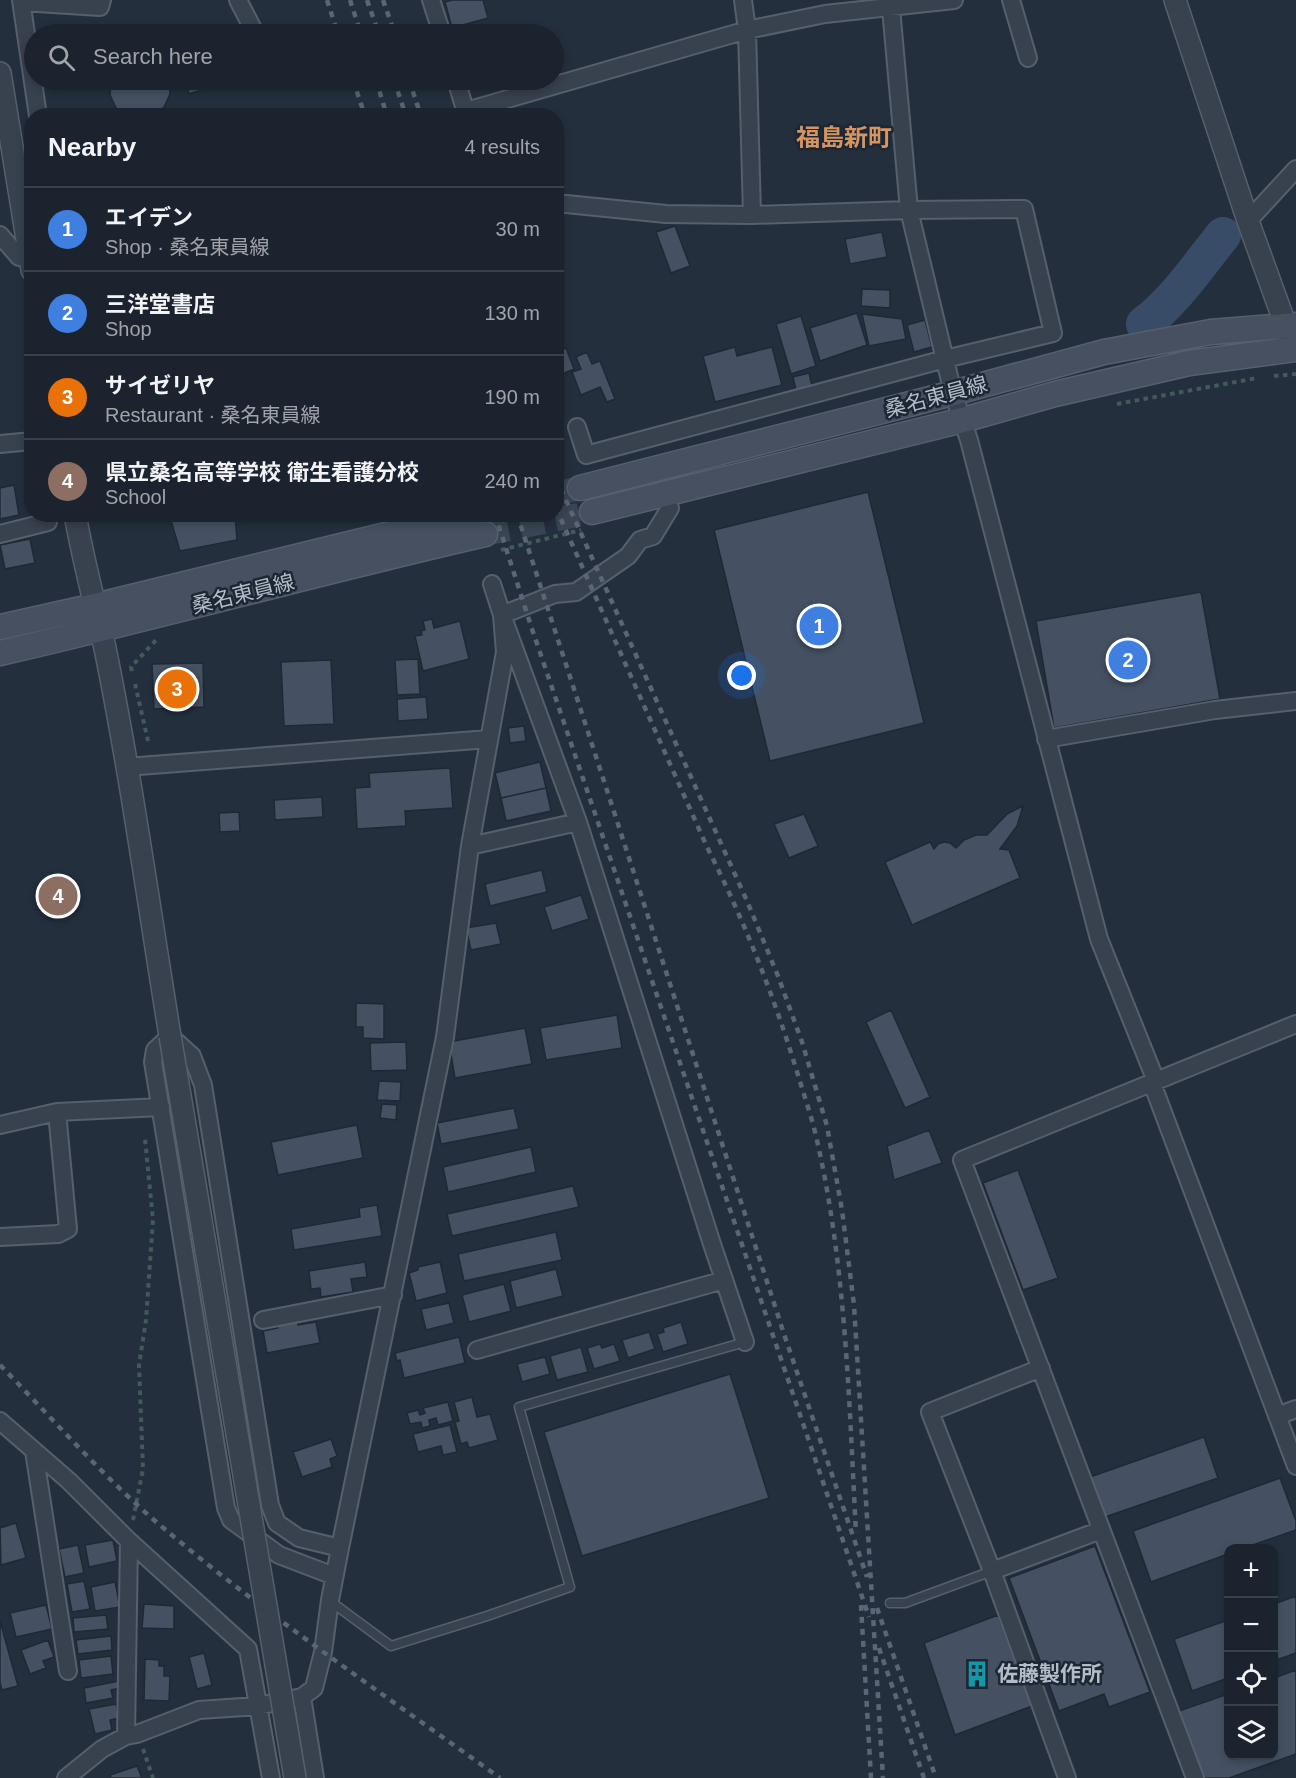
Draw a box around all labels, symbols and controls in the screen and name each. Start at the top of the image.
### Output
search box [24,24,564,90]
icon: search [45,41,78,74]
text: Search here [93,44,213,69]
district label: 福島新町 [796,124,892,151]
text: Nearby [48,132,136,162]
text: 4 results [464,136,540,158]
text: エイデン [105,205,193,230]
text: 1 [62,218,73,240]
text: 30 m [496,218,540,240]
text: Shop · 桑名東員線 [105,236,269,258]
text: 三洋堂書店 [105,292,215,317]
text: 2 [62,302,73,324]
text: 130 m [484,302,540,324]
text: Shop [105,318,152,340]
street label: 桑名東員線 [882,372,990,421]
text: サイゼリヤ [105,373,215,398]
text: 3 [62,386,73,408]
text: 190 m [484,386,540,408]
text: Restaurant · 桑名東員線 [105,404,321,426]
text: 県立桑名高等学校 衛生看護分校 [105,460,419,485]
text: 4 [62,470,73,492]
text: 240 m [484,470,540,492]
text: School [105,486,166,508]
street label: 桑名東員線 [189,570,297,617]
pin: 1 [800,604,838,648]
pin: 2 [1108,638,1148,682]
your location [727,661,756,690]
pin: 3 [158,666,196,712]
pin: 4 [38,874,78,918]
map controls [1224,1544,1278,1760]
button: + [1224,1544,1278,1598]
button: − [1224,1598,1278,1652]
button: locate [1224,1652,1278,1706]
building icon: 佐藤製作所 [962,1659,992,1689]
place label: 佐藤製作所 [997,1662,1102,1685]
button: layers [1224,1706,1278,1760]

